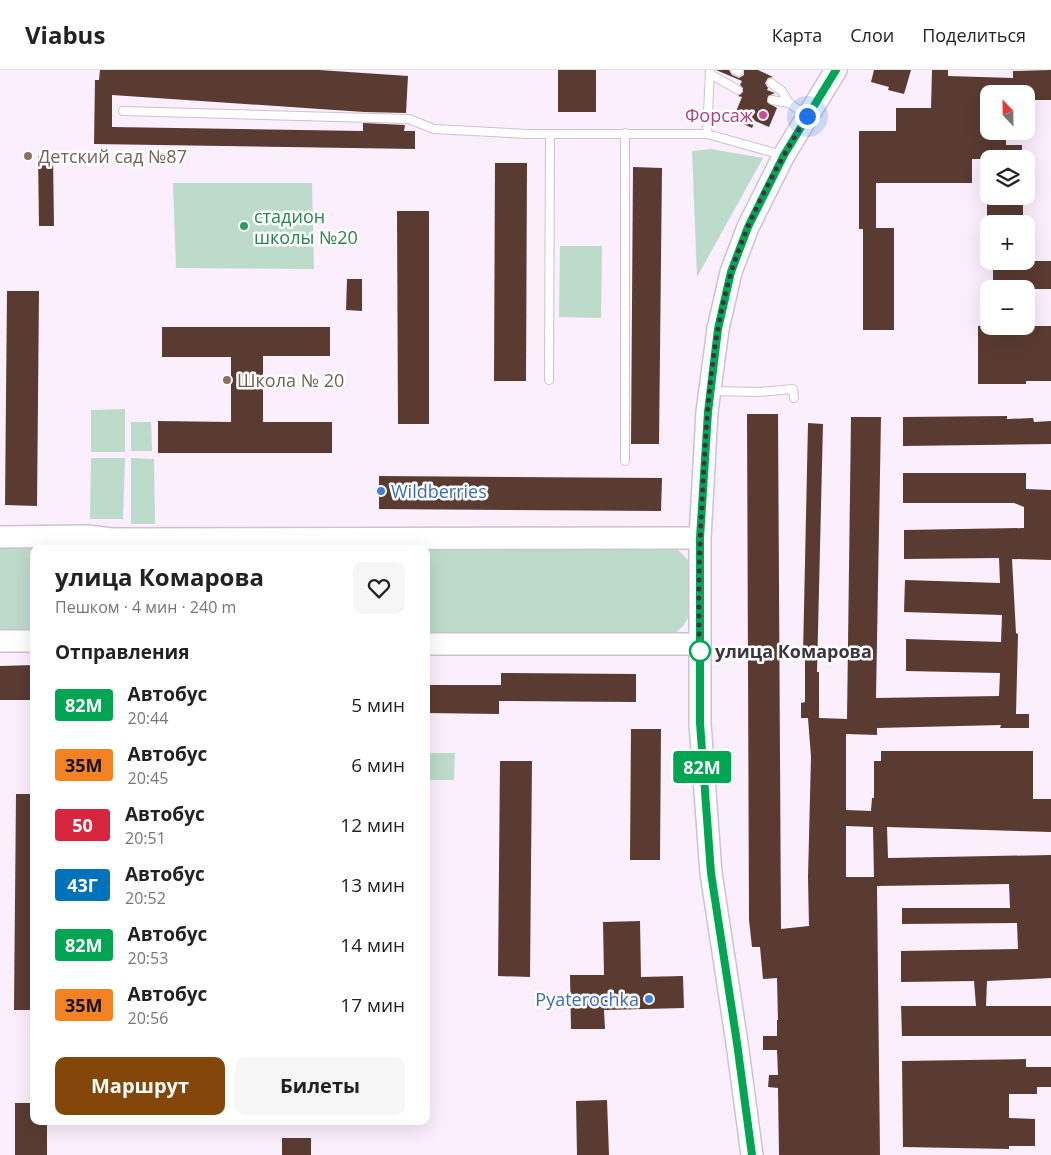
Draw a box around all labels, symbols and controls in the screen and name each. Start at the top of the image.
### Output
text: Viabus [25,18,105,51]
text: Карта [772,23,822,47]
text: Слои [850,23,894,47]
text: Поделиться [922,23,1026,47]
north arrow [980,85,1035,140]
map controls [980,85,1035,335]
place label: Форсаж [685,103,754,127]
your location [795,104,820,129]
marker: Форсаж [757,109,769,121]
place label: Детский сад №87 [38,144,187,168]
marker: Детский сад №87 [22,150,34,162]
button: layers [980,150,1035,205]
place label: стадион школы №20 [254,204,358,249]
button: + [980,215,1035,270]
marker: стадион школы №20 [238,220,250,232]
button: − [980,280,1035,335]
place label: Школа № 20 [237,368,344,392]
marker: Школа № 20 [221,374,233,386]
place label: Wildberries [391,479,487,503]
marker: Wildberries [375,485,387,497]
text: улица Комарова [55,560,264,593]
button: heart [353,562,405,614]
text: Пешком · 4 мин · 240 m [55,596,236,618]
text: Отправления [55,639,189,665]
place label: улица Комарова [715,639,872,663]
marker: улица Комарова [689,640,711,662]
text: Автобус [128,681,207,707]
text: 5 мин [351,692,405,718]
text: 82М [65,693,103,717]
text: 20:44 [128,707,168,729]
text: Автобус [128,741,207,767]
line badge: 82М [673,751,731,783]
text: 6 мин [351,752,405,778]
text: 35М [65,753,103,777]
text: 82М [683,755,721,779]
text: 20:45 [128,767,168,789]
text: Автобус [125,801,205,827]
text: 12 мин [340,812,405,838]
text: 50 [72,813,93,837]
text: 20:51 [125,827,166,849]
text: Автобус [125,861,205,887]
text: 13 мин [340,872,405,898]
text: 43Г [67,873,98,897]
text: 20:52 [125,887,166,909]
text: Автобус [128,921,207,947]
text: 14 мин [340,932,405,958]
text: 82М [65,933,103,957]
text: 20:53 [128,947,168,969]
text: Автобус [128,981,207,1007]
place label: Pyaterochka [535,987,639,1011]
text: 17 мин [340,992,405,1018]
text: 35М [65,993,103,1017]
marker: Pyaterochka [643,993,655,1005]
text: 20:56 [128,1007,168,1029]
button: Маршрут [55,1057,225,1115]
button: Билеты [235,1057,405,1115]

